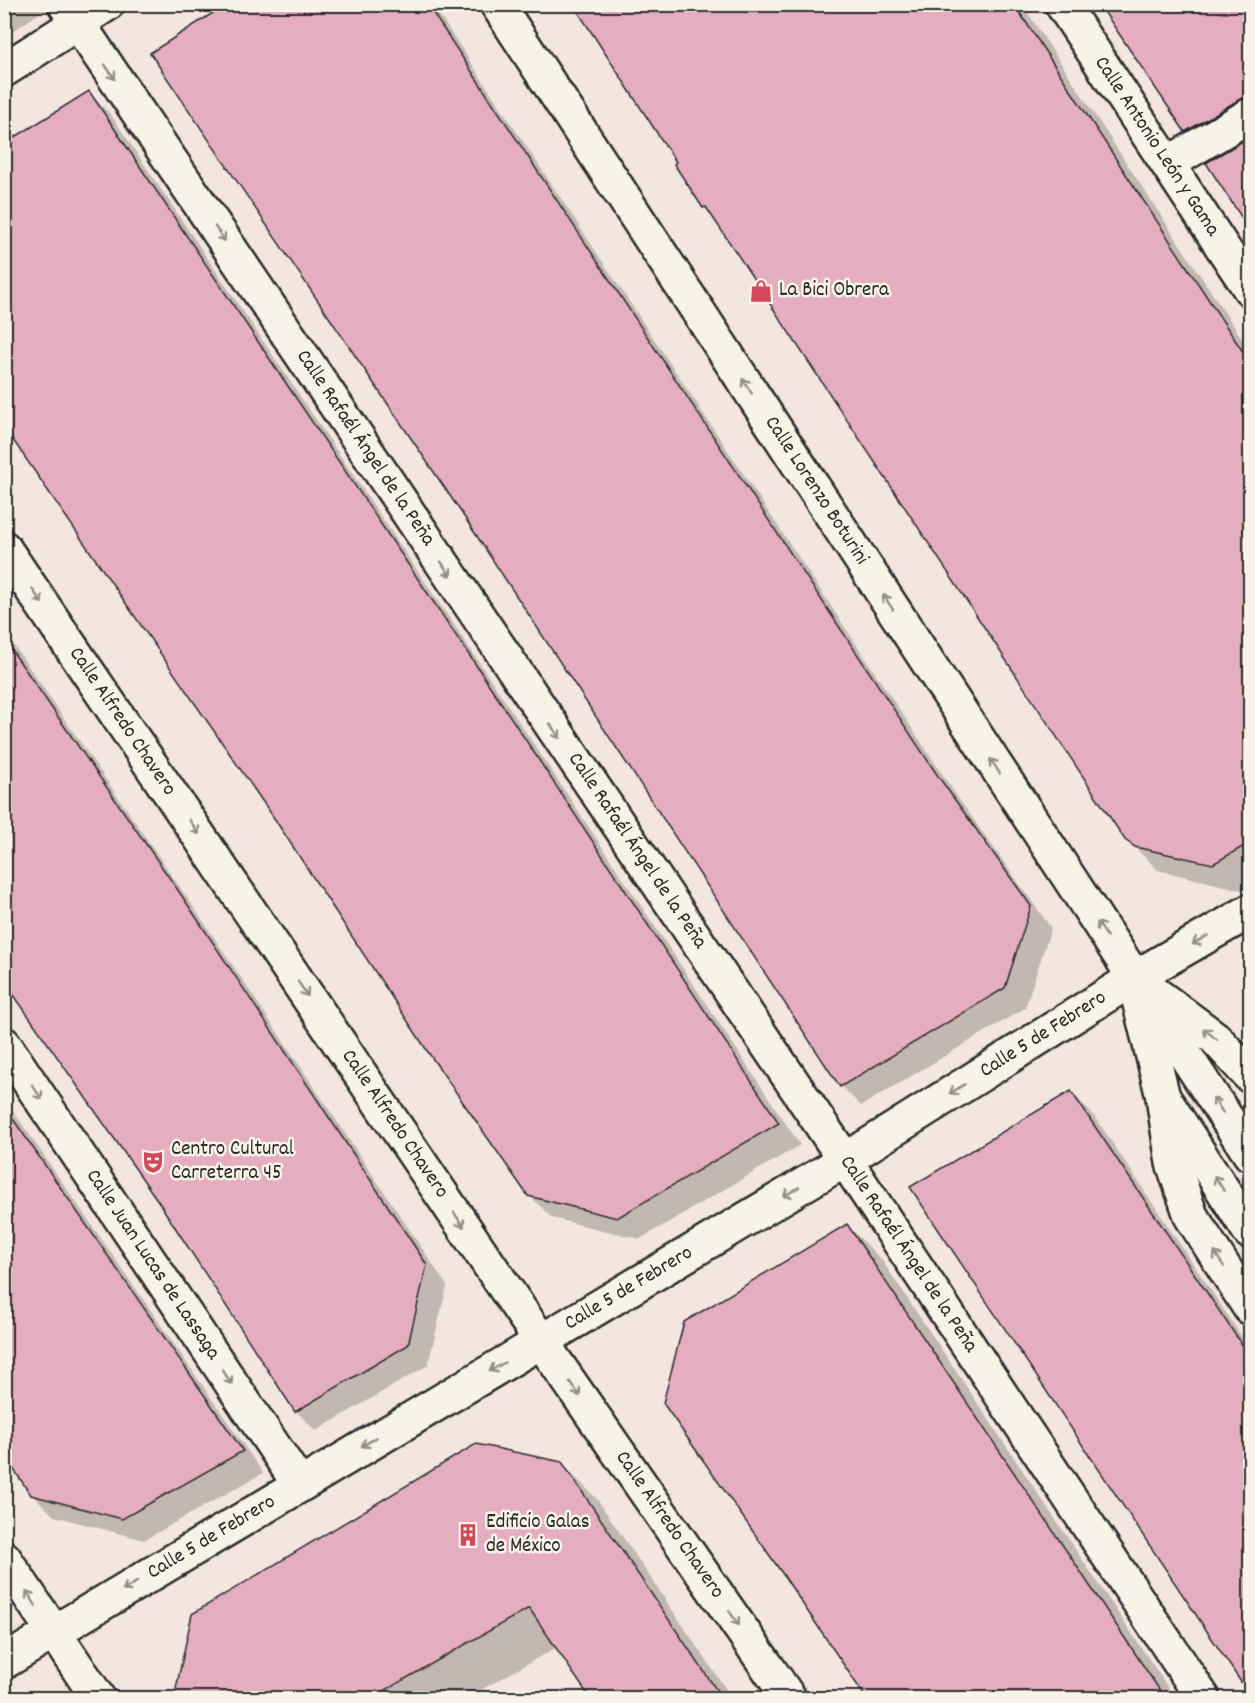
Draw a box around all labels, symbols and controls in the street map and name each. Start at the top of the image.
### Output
street label: Calle Antonio León y Gama [1086,51,1227,244]
one-way arrow [105,63,117,80]
one-way arrow [213,225,226,242]
place label: La Bici Obrera [779,276,890,306]
shop icon: La Bici Obrera [748,278,774,304]
street label: Calle Rafaél Ángel de la Peña [288,344,443,554]
one-way arrow [741,379,753,395]
street label: Calle Lorenzo Boturini [756,411,876,571]
one-way arrow [440,561,452,577]
one-way arrow [31,587,43,604]
one-way arrow [882,594,895,611]
street label: Calle Alfredo Chavero [60,641,183,802]
one-way arrow [549,722,561,739]
street label: Calle Rafaél Ángel de la Peña [560,747,714,956]
one-way arrow [989,758,1001,774]
one-way arrow [188,819,200,835]
one-way arrow [1095,921,1107,938]
one-way arrow [1192,934,1209,946]
one-way arrow [297,980,309,996]
street label: Calle 5 de Febrero [974,984,1113,1086]
one-way arrow [1202,1028,1218,1041]
street label: Calle Alfredo Chavero [333,1044,456,1205]
one-way arrow [31,1083,43,1100]
one-way arrow [949,1084,966,1096]
one-way arrow [1212,1098,1224,1114]
place label: Centro Cultural Carreterra 45 [171,1135,294,1189]
theatre icon: Centro Cultural Carreterra 45 [140,1149,166,1175]
street label: Calle Rafaél Ángel de la Peña [831,1150,985,1360]
street label: Calle Juan Lucas de Lassaga [77,1164,228,1367]
one-way arrow [1212,1175,1224,1192]
one-way arrow [783,1186,800,1198]
one-way arrow [453,1211,465,1227]
street label: Calle 5 de Febrero [559,1239,699,1339]
one-way arrow [1212,1250,1225,1267]
one-way arrow [489,1361,506,1373]
one-way arrow [221,1368,233,1384]
one-way arrow [569,1380,581,1396]
one-way arrow [361,1437,378,1449]
street label: Calle Alfredo Chavero [607,1445,731,1605]
street label: Calle 5 de Febrero [142,1488,282,1588]
place label: Edificio Galas de México [486,1508,590,1562]
building icon: Edificio Galas de México [455,1522,481,1548]
one-way arrow [122,1580,139,1592]
one-way arrow [24,1589,37,1606]
one-way arrow [728,1609,740,1626]

